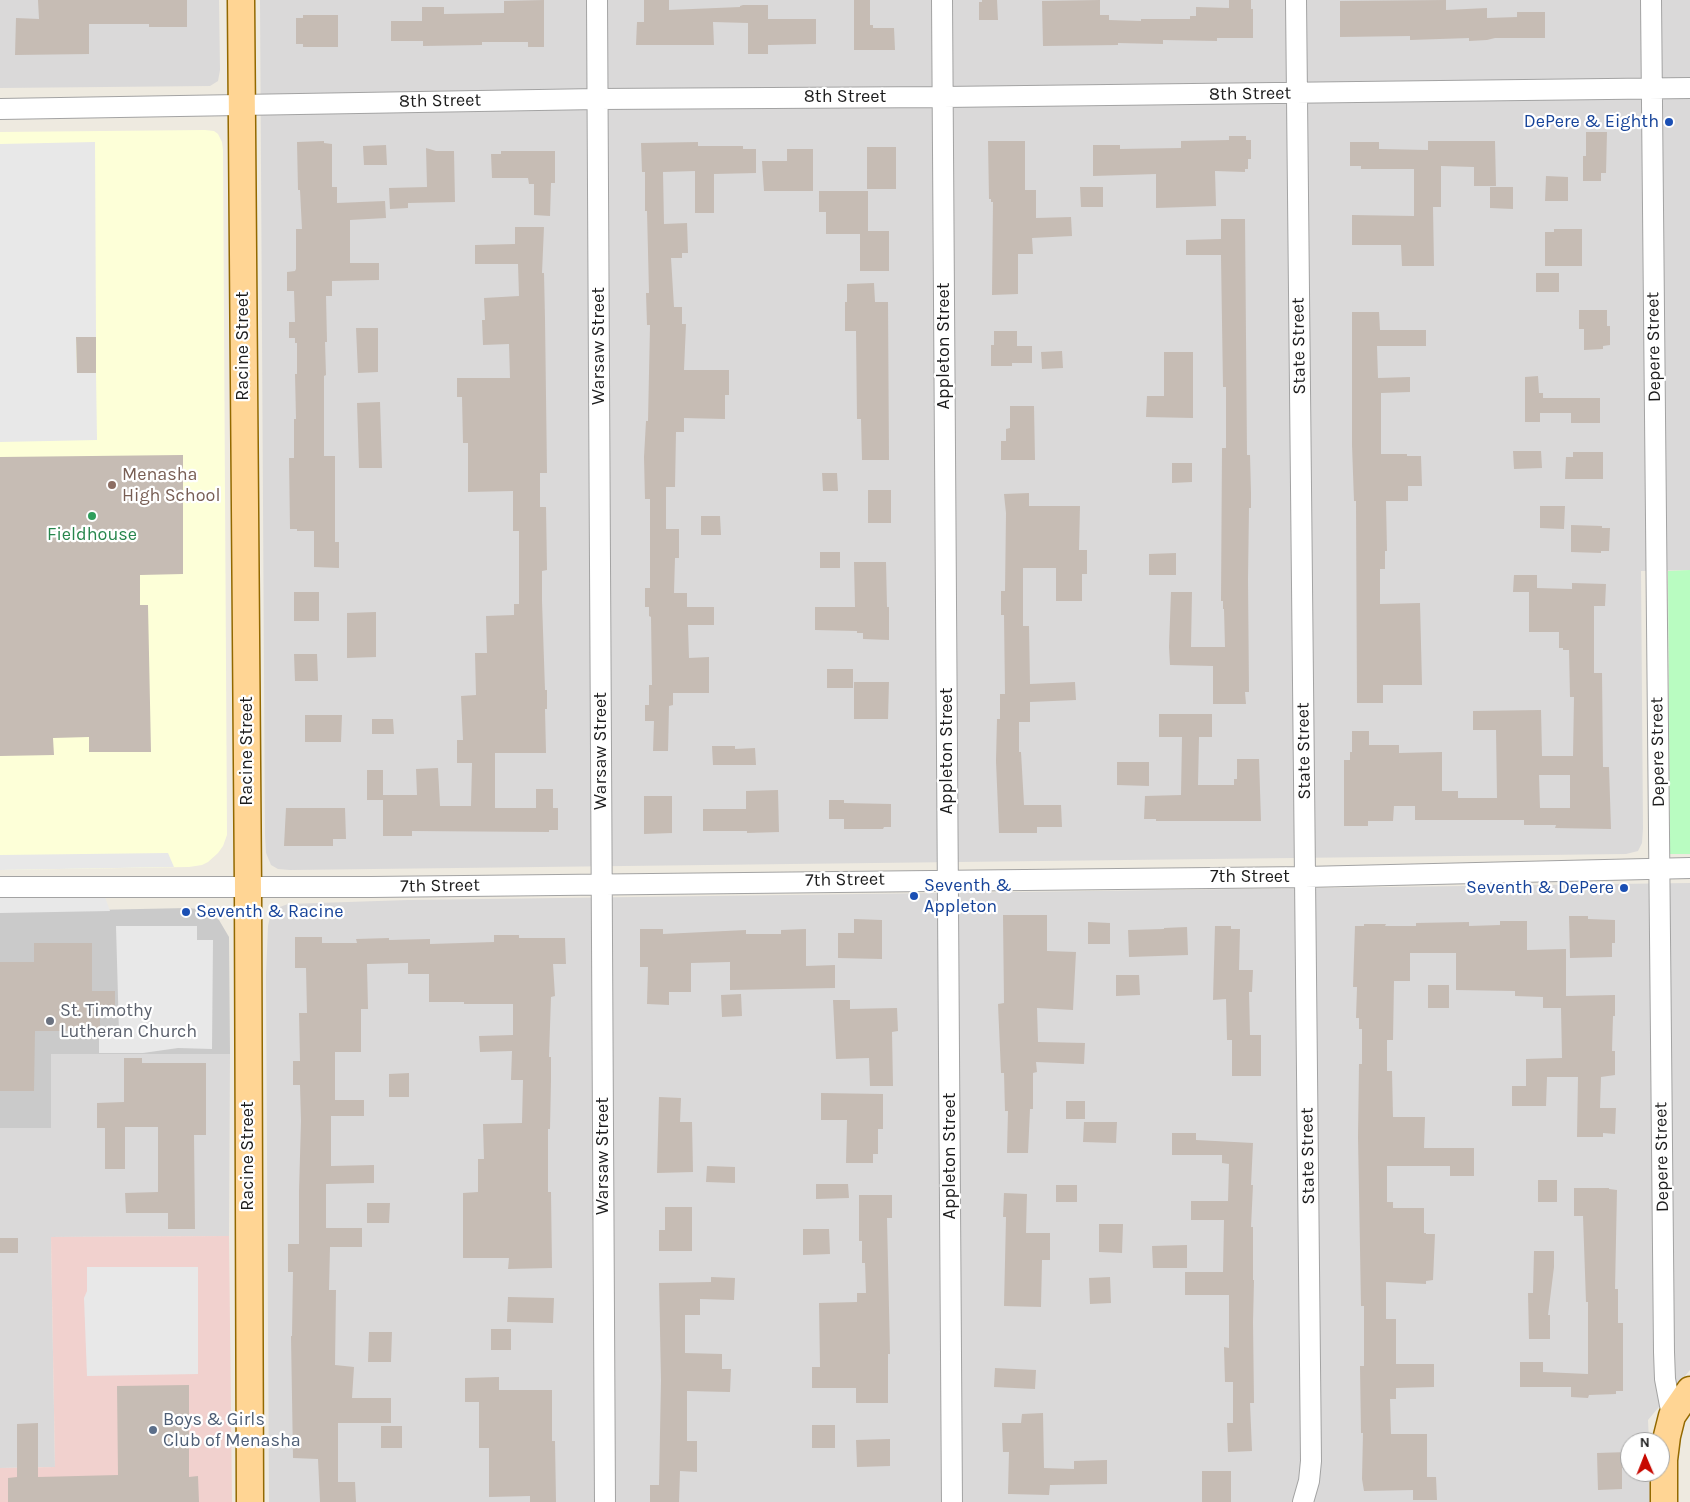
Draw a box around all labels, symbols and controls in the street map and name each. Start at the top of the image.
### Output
street label: 8th Street [1209,82,1291,106]
street label: 8th Street [804,86,886,108]
street label: 8th Street [399,89,481,113]
place label: DePere & Eighth [1524,111,1659,133]
marker: DePere & Eighth [1663,116,1675,128]
street label: Appleton Street [933,283,955,409]
street label: Warsaw Street [588,287,610,405]
street label: Racine Street [232,291,254,401]
street label: Depere Street [1642,292,1666,402]
street label: State Street [1287,297,1311,395]
place label: Menasha High School [122,464,220,506]
marker: Menasha High School [106,479,118,491]
marker: Fieldhouse [86,510,98,522]
place label: Fieldhouse [47,524,137,546]
street label: Appleton Street [936,688,958,814]
street label: Warsaw Street [590,692,612,810]
street label: Racine Street [236,696,258,806]
street label: Depere Street [1646,697,1670,807]
street label: State Street [1292,702,1316,800]
street label: 7th Street [1210,866,1290,888]
street label: 7th Street [805,869,885,891]
street label: 7th Street [400,875,480,897]
place label: Seventh & Appleton [924,875,1012,918]
place label: Seventh & DePere [1466,877,1614,899]
marker: Seventh & DePere [1618,882,1630,894]
marker: Seventh & Appleton [908,890,920,902]
place label: Seventh & Racine [196,901,344,923]
marker: Seventh & Racine [180,906,192,918]
place label: St. Timothy Lutheran Church [60,1000,197,1042]
marker: St. Timothy Lutheran Church [44,1015,56,1027]
street label: Appleton Street [939,1093,961,1219]
street label: Warsaw Street [592,1097,614,1215]
street label: Racine Street [237,1101,259,1211]
street label: Depere Street [1650,1102,1674,1212]
street label: State Street [1296,1107,1320,1205]
place label: Boys & Girls Club of Menasha [163,1409,301,1452]
marker: Boys & Girls Club of Menasha [147,1424,159,1436]
north arrow [1620,1432,1670,1482]
text: N [1640,1434,1650,1451]

